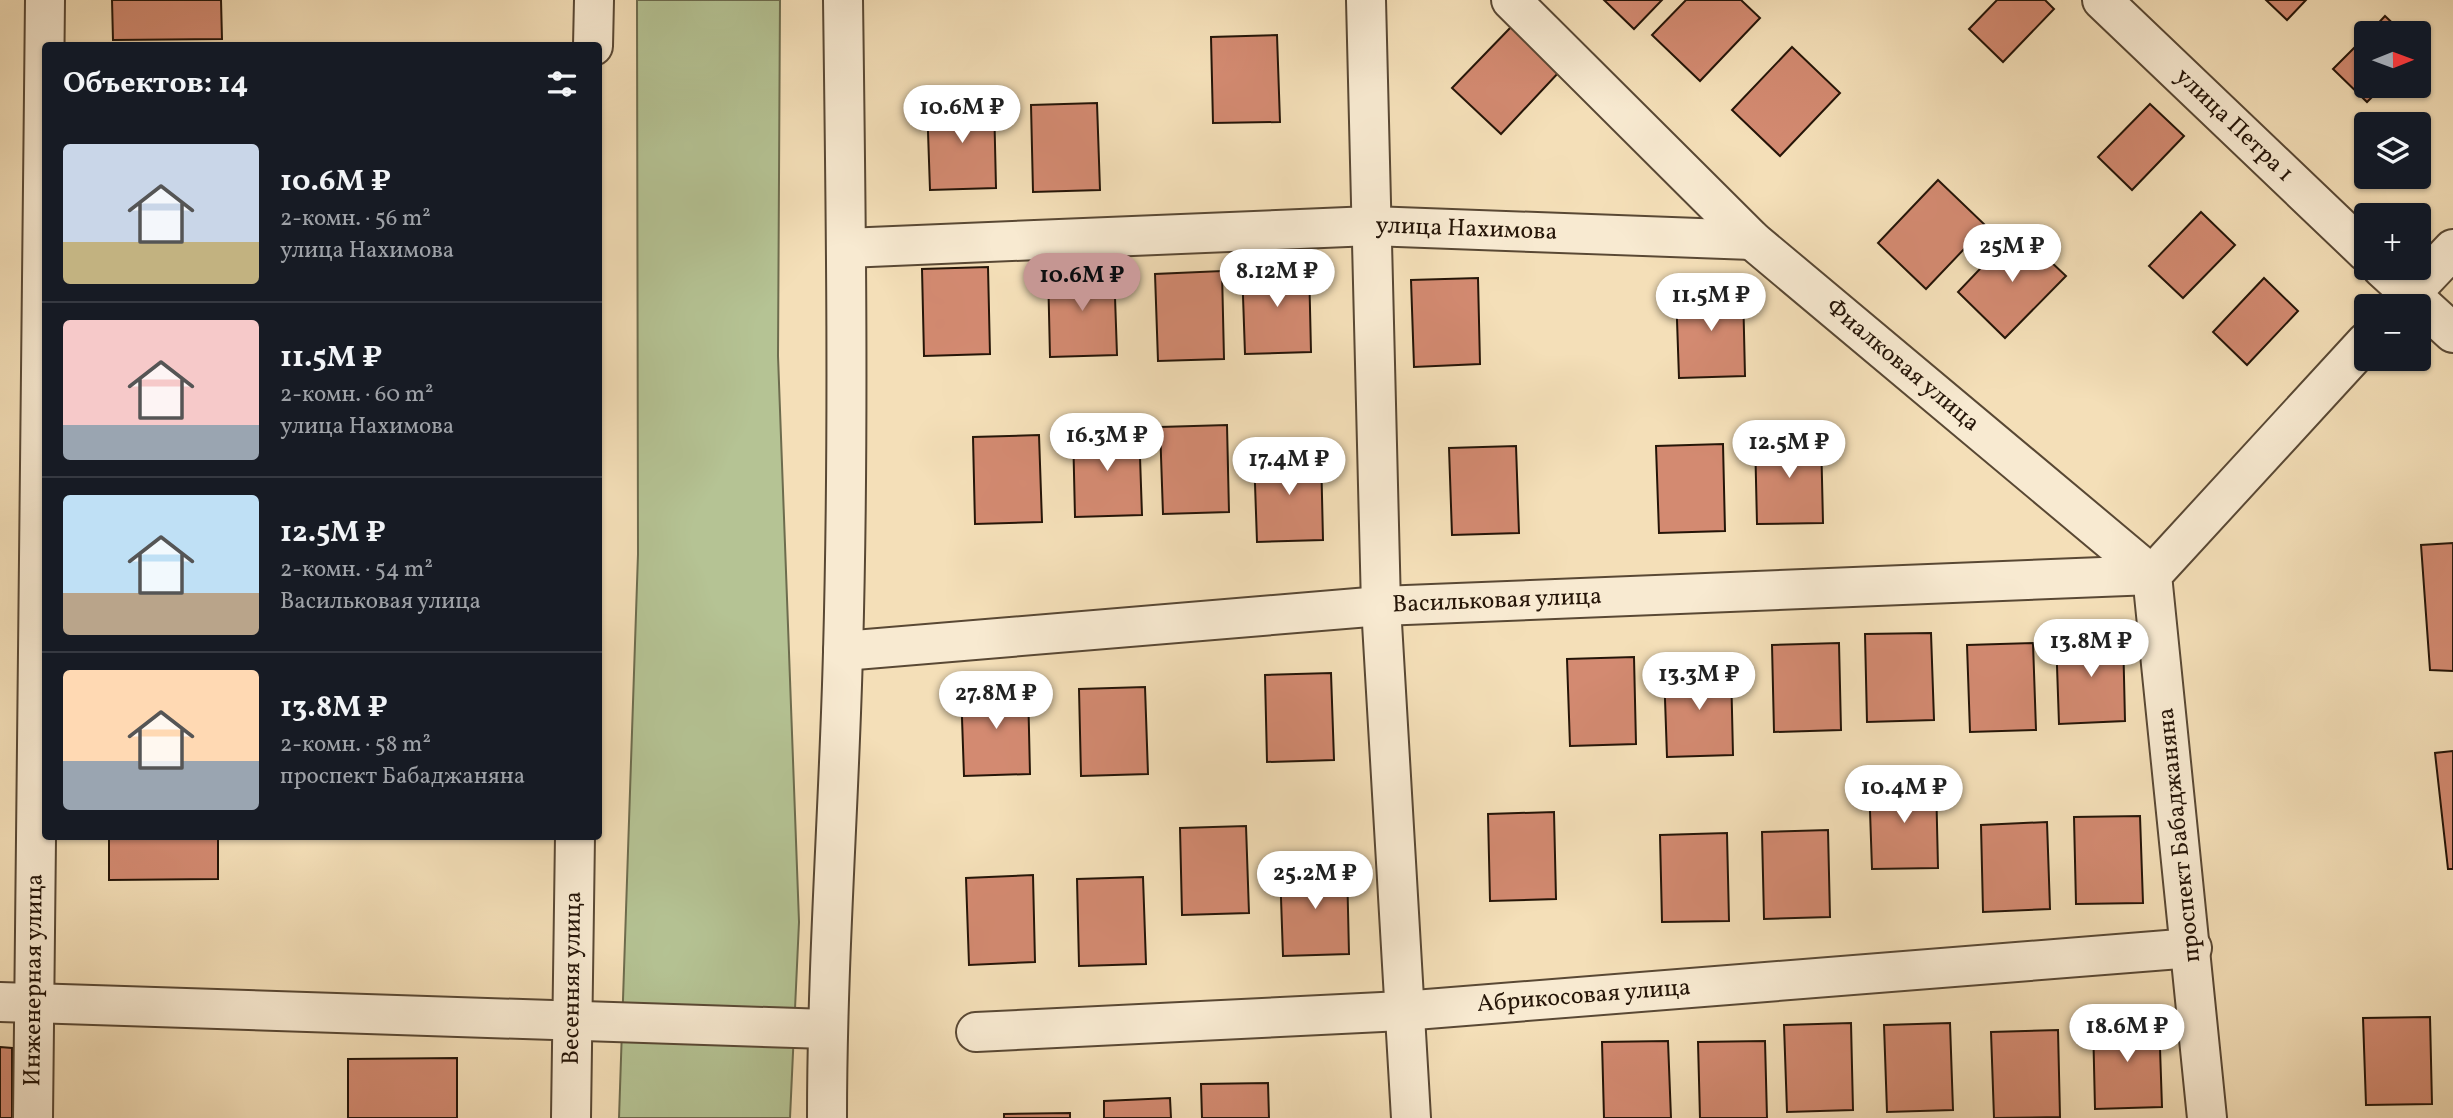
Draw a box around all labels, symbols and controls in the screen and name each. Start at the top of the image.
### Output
north arrow [2354,21,2431,98]
map controls [2354,21,2431,371]
street label: улица Петра 1 [2167,61,2301,191]
text: Объектов: 14 [63,63,248,105]
icon: filters [543,65,581,103]
pin: 10.6M ₽ [897,86,1027,145]
text: 10.6M ₽ [919,92,1005,124]
button: layers [2354,112,2431,189]
text: 10.6M ₽ [280,161,391,203]
icon: home [119,172,203,256]
text: 2-комн. · 56 m² [280,203,431,235]
button: + [2354,203,2431,280]
street label: улица Нахимова [1375,209,1558,250]
pin: 25M ₽ [1963,224,2061,284]
text: 25M ₽ [1979,231,2045,263]
text: улица Нахимова [280,235,454,267]
pin: 8.12M ₽ [1212,250,1342,309]
pin: 10.6M ₽ [1017,254,1147,313]
text: 8.12M ₽ [1236,256,1318,288]
text: 10.6M ₽ [1039,260,1125,292]
pin: 11.5M ₽ [1646,274,1776,333]
text: 11.5M ₽ [1672,280,1750,312]
street label: Фиалковая улица [1818,291,1987,440]
button: − [2354,294,2431,371]
text: 11.5M ₽ [280,337,382,379]
icon: home [119,348,203,432]
text: 2-комн. · 60 m² [280,379,434,411]
text: улица Нахимова [280,411,454,443]
pin: 16.3M ₽ [1042,414,1172,473]
text: 16.3M ₽ [1066,420,1148,452]
pin: 12.5M ₽ [1724,420,1854,480]
text: 12.5M ₽ [1748,427,1830,459]
pin: 17.4M ₽ [1224,438,1354,497]
text: 17.4M ₽ [1248,444,1330,476]
text: 12.5M ₽ [280,512,386,554]
icon: home [119,523,203,607]
text: 2-комн. · 54 m² [280,554,433,586]
street label: Васильковая улица [1392,580,1603,623]
text: Васильковая улица [280,586,481,618]
pin: 13.8M ₽ [2026,620,2156,679]
text: 13.8M ₽ [2050,626,2132,658]
pin: 13.3M ₽ [1634,652,1764,712]
text: 13.3M ₽ [1658,659,1740,691]
pin: 27.8M ₽ [931,672,1061,731]
text: 27.8M ₽ [955,678,1037,710]
text: 13.8M ₽ [280,687,388,729]
icon: home [119,698,203,782]
street label: проспект Бабаджаняна [2150,706,2210,964]
text: 2-комн. · 58 m² [280,729,431,761]
text: проспект Бабаджаняна [280,761,525,793]
pin: 10.4M ₽ [1839,766,1969,825]
text: 10.4M ₽ [1861,772,1947,804]
pin: 25.2M ₽ [1250,852,1380,911]
text: 25.2M ₽ [1273,858,1357,890]
street label: Инженерная улица [16,874,53,1087]
street label: Весенняя улица [555,891,591,1065]
street label: Абрикосовая улица [1476,971,1692,1022]
pin: 18.6M ₽ [2062,1004,2192,1064]
text: 18.6M ₽ [2085,1011,2169,1043]

